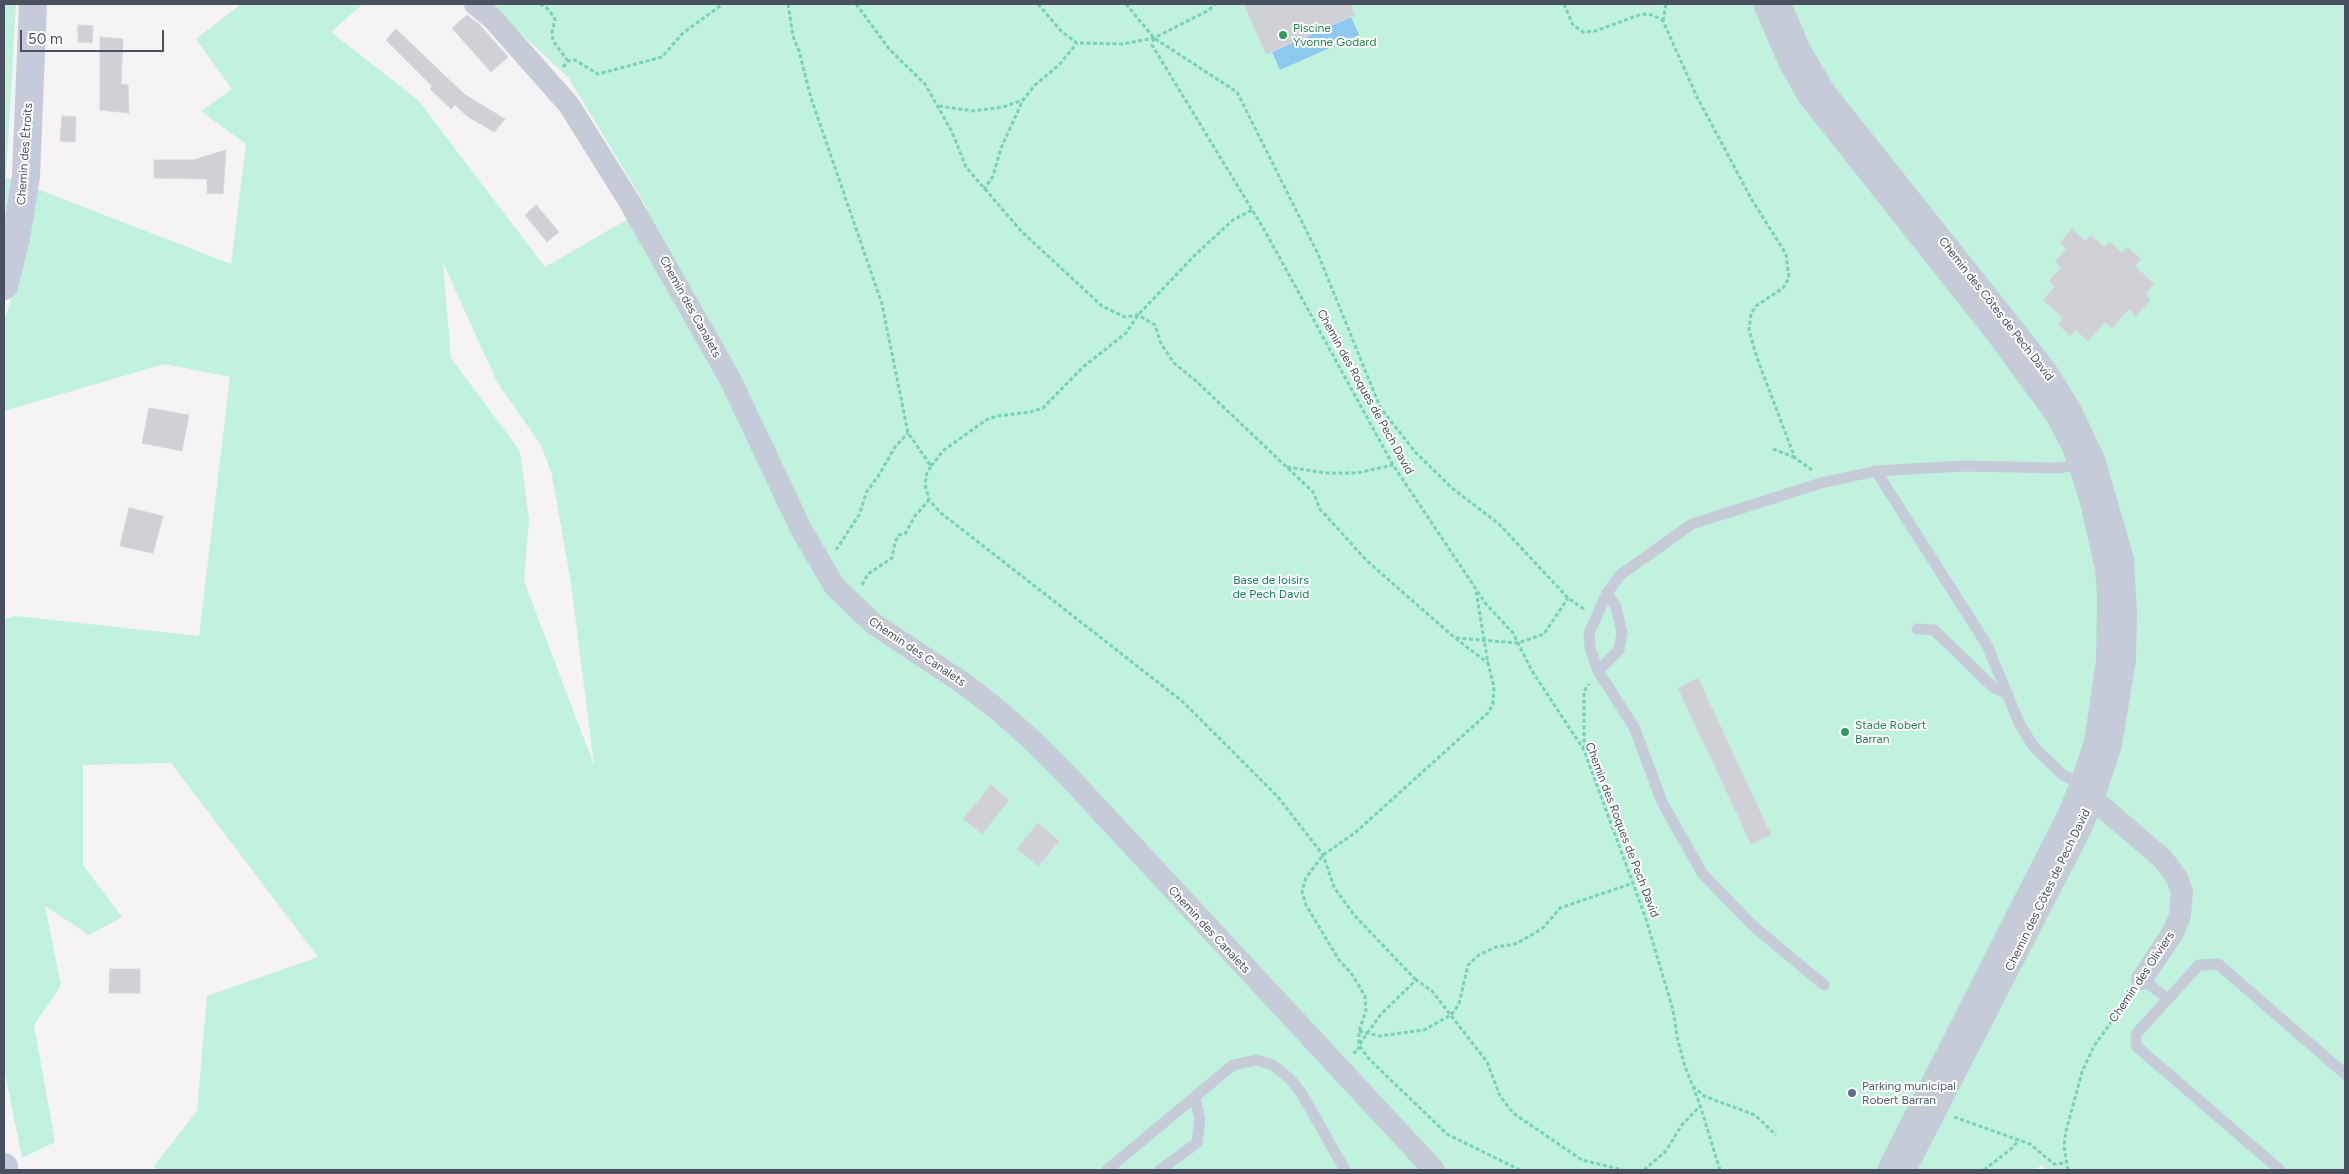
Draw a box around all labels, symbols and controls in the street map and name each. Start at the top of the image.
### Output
scale bar [22,20,166,52]
place label: Piscine Yvonne Godard [1293,21,1376,49]
marker: Piscine Yvonne Godard [1277,29,1289,41]
text: 50 m [28,30,63,48]
street label: Chemin des Étroits [14,102,36,206]
street label: Chemin des Côtes de Pech David [1935,234,2057,384]
street label: Chemin des Canalets [656,254,724,360]
street label: Chemin des Roques de Pech David [1314,307,1416,477]
park label: Base de loisirs de Pech David [1233,573,1309,601]
street label: Chemin des Canalets [866,614,968,690]
place label: Stade Robert Barran [1855,718,1926,746]
marker: Stade Robert Barran [1839,726,1851,738]
street label: Chemin des Roques de Pech David [1582,740,1662,920]
street label: Chemin des Côtes de Pech David [2002,807,2094,973]
street label: Chemin des Canalets [1165,884,1253,976]
street label: Chemin des Oliviers [2106,929,2178,1025]
place label: Parking municipal Robert Barran [1862,1079,1956,1107]
marker: Parking municipal Robert Barran [1846,1087,1858,1099]

